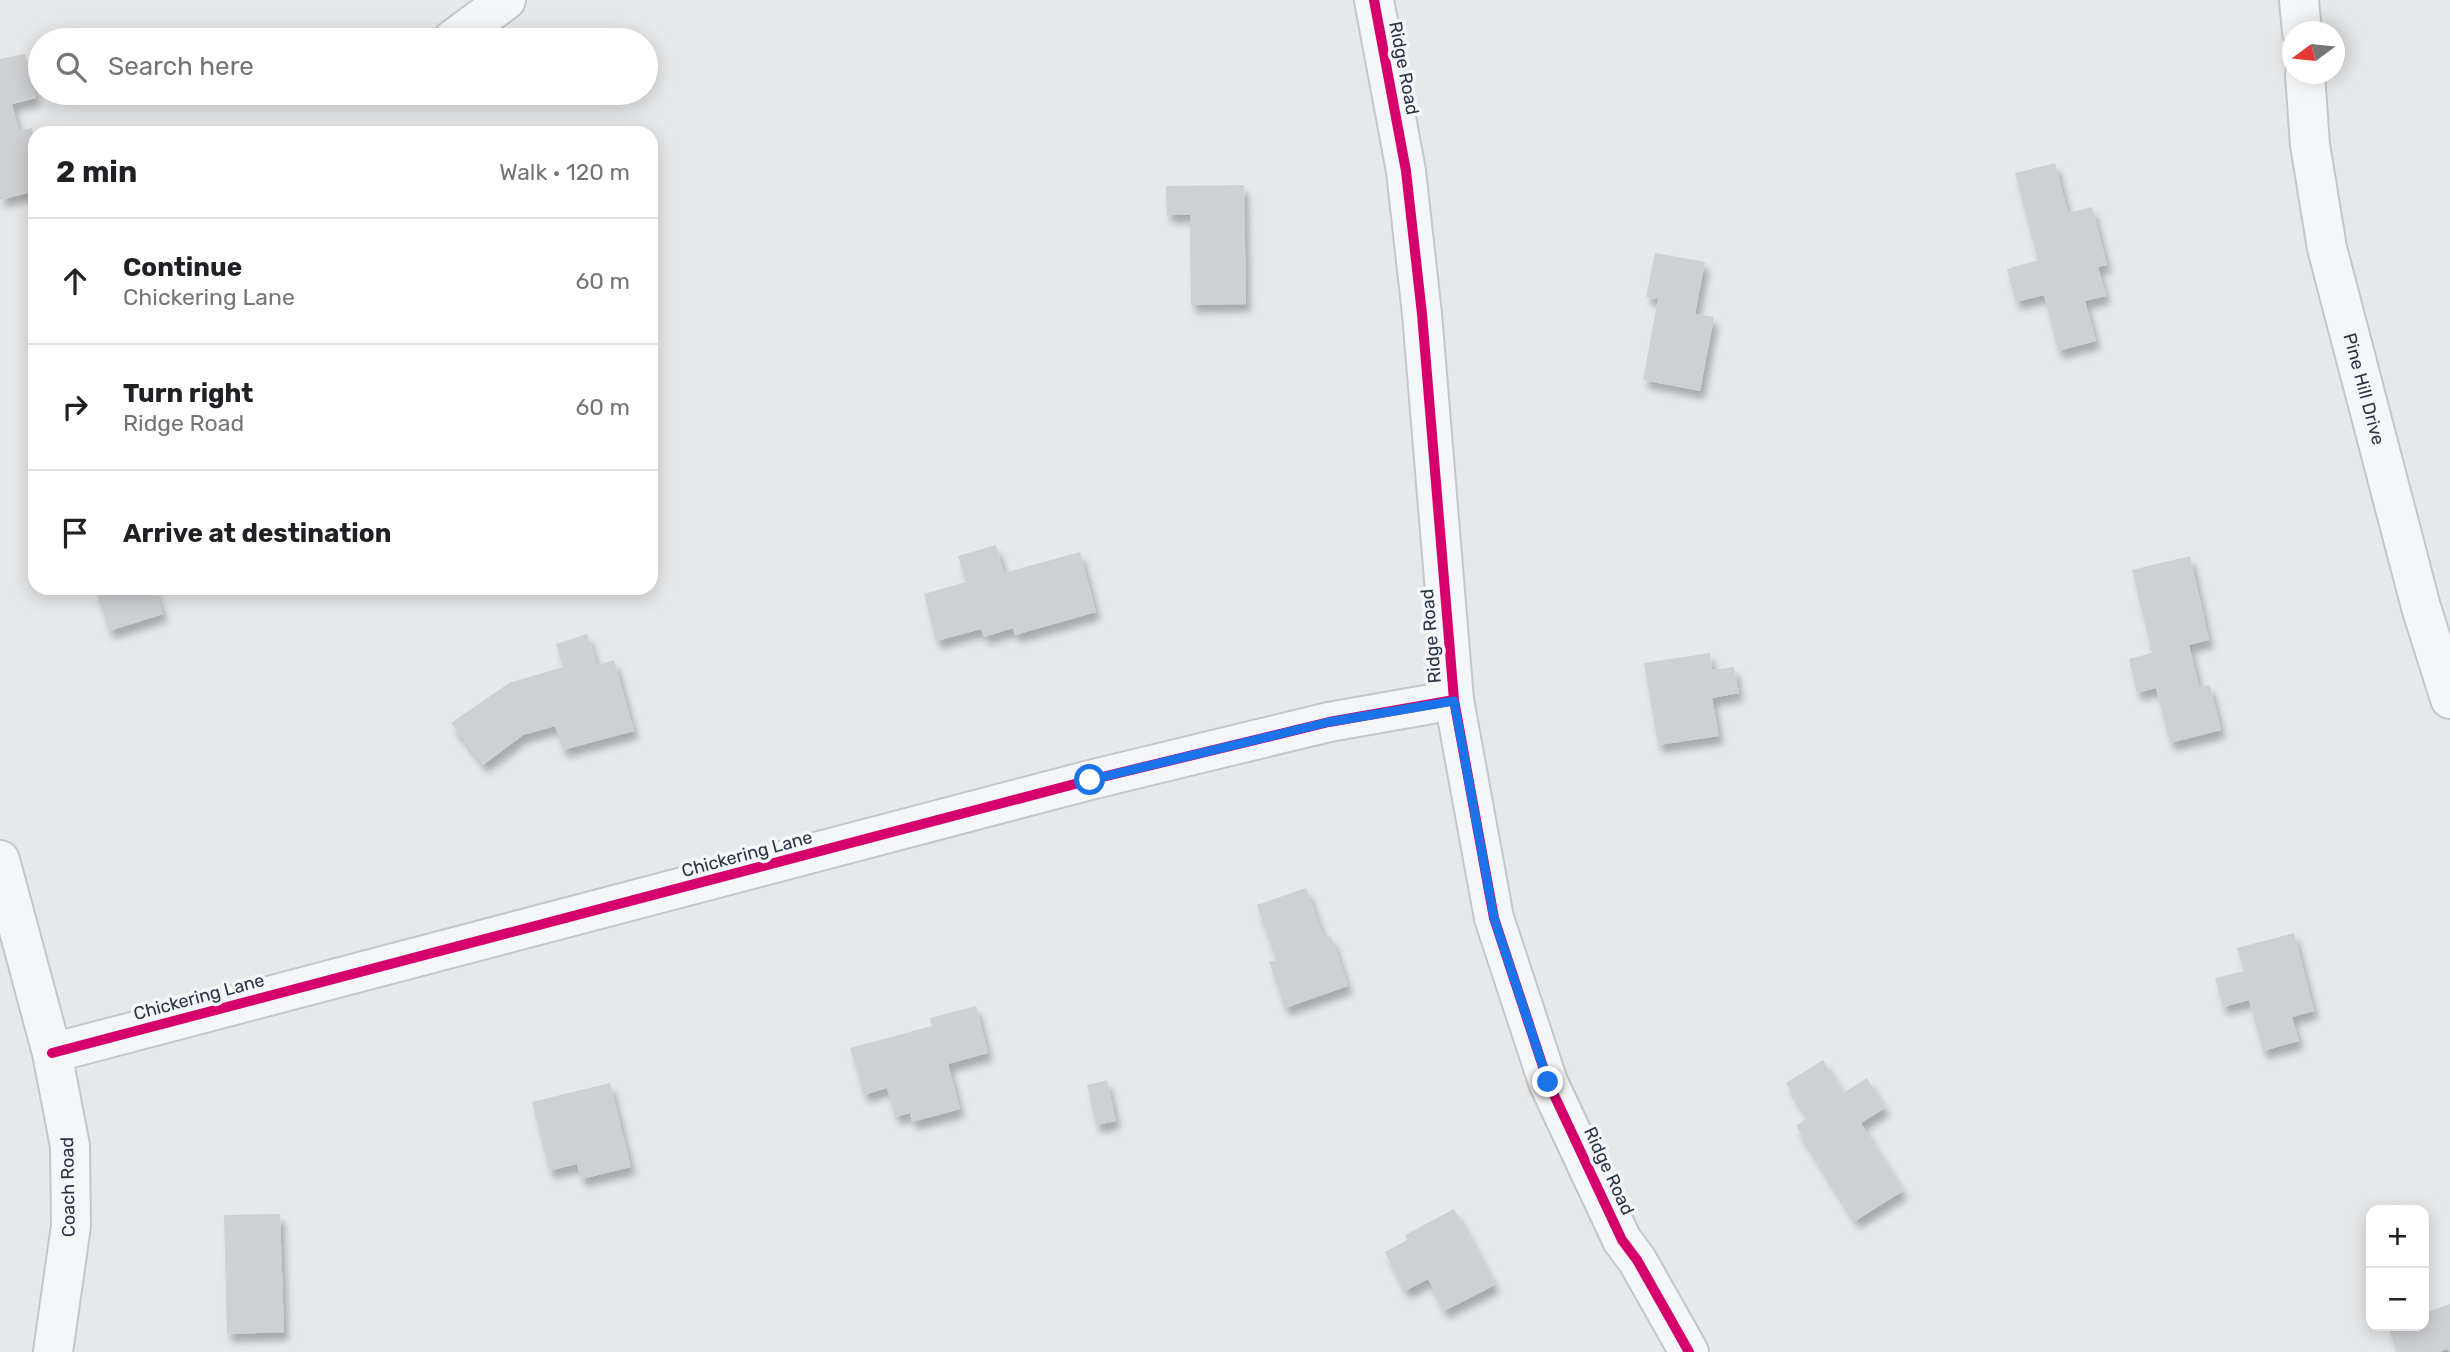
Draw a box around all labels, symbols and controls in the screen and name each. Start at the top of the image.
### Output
street label: Ridge Road [1384,19,1424,117]
north arrow [2282,21,2345,84]
search box [28,28,658,105]
icon: search [52,48,90,86]
text: Search here [108,51,254,82]
text: 2 min [56,154,137,190]
text: Walk · 120 m [499,158,630,186]
text: Continue [123,252,242,283]
icon: ahead [56,262,94,300]
text: 60 m [575,267,630,295]
text: Chickering Lane [123,283,295,311]
street label: Pine Hill Drive [2338,331,2390,447]
text: Turn right [123,378,253,409]
icon: right [56,388,94,426]
text: 60 m [575,393,630,421]
text: Ridge Road [123,409,244,437]
icon: arrive [56,514,94,552]
text: Arrive at destination [123,518,391,549]
street label: Ridge Road [1416,588,1446,684]
route start [1074,764,1105,795]
street label: Chickering Lane [679,826,815,882]
street label: Chickering Lane [131,969,267,1025]
route end [1532,1066,1563,1097]
street label: Ridge Road [1579,1123,1639,1219]
street label: Coach Road [56,1137,80,1237]
map controls [2366,1205,2429,1331]
button: + [2366,1205,2429,1268]
button: − [2366,1268,2429,1331]

